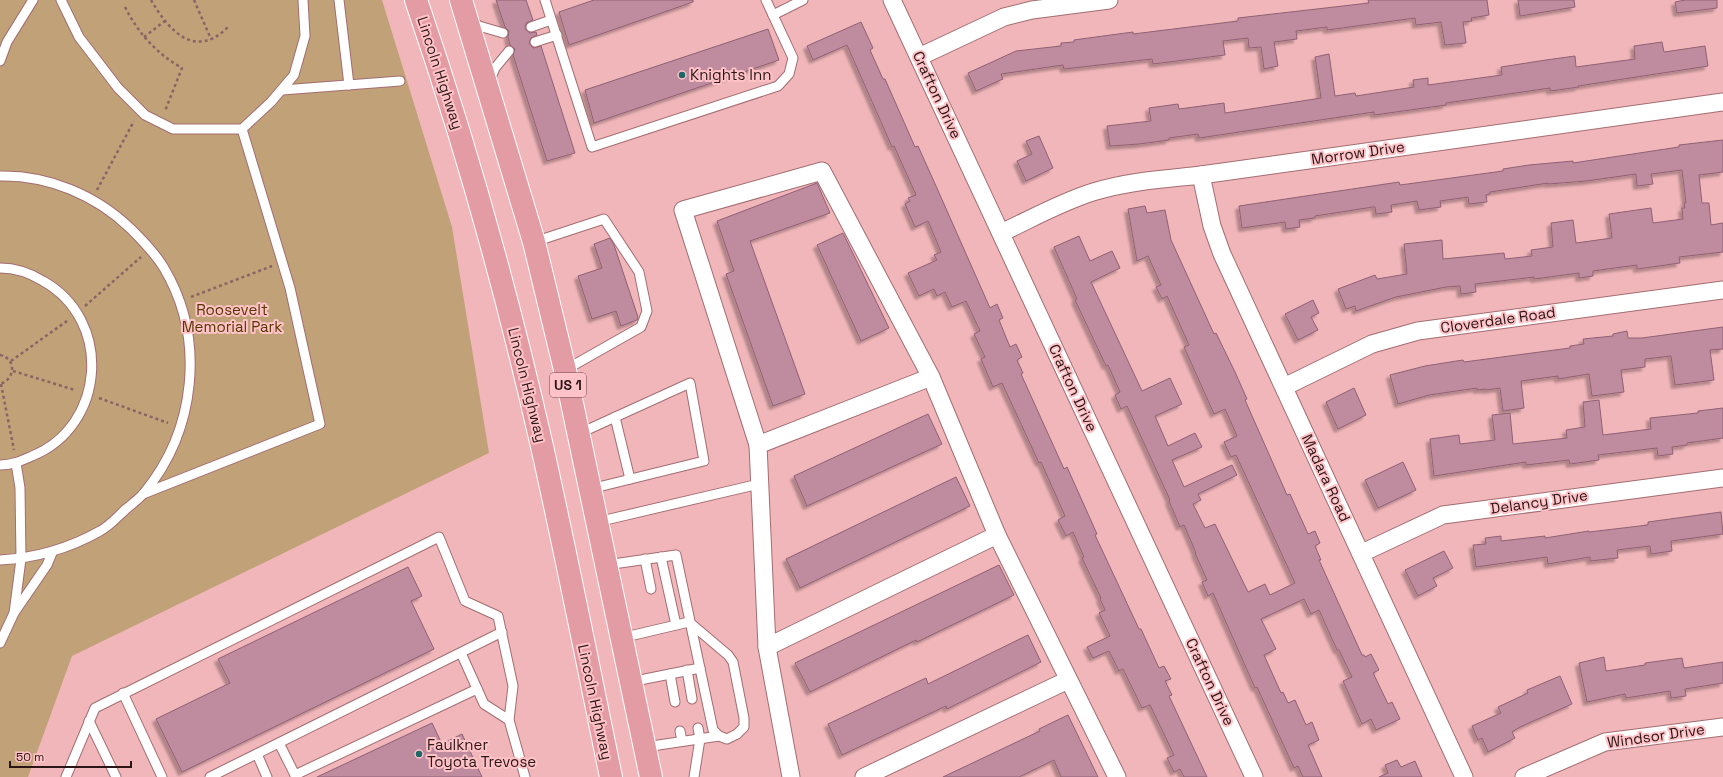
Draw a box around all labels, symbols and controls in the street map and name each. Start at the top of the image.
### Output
street label: Lincoln Highway [413,14,468,132]
street label: Crafton Drive [909,48,966,142]
place label: Knights Inn [690,65,771,84]
marker: Knights Inn [677,70,687,80]
street label: Morrow Drive [1310,137,1406,168]
park label: Roosevelt Memorial Park [182,300,282,336]
street label: Cloverdale Road [1439,302,1557,337]
street label: Lincoln Highway [504,325,551,444]
street label: Crafton Drive [1045,341,1102,435]
road number: US 1 [550,373,586,397]
street label: Madara Road [1298,431,1355,525]
street label: Delancy Drive [1489,485,1589,518]
street label: Crafton Drive [1182,635,1239,729]
street label: Lincoln Highway [574,642,617,761]
street label: Windsor Drive [1606,719,1706,752]
place label: Faulkner Toyota Trevose [427,735,536,771]
scale bar [10,743,131,769]
text: 50 m [16,749,44,765]
marker: Faulkner Toyota Trevose [414,749,424,759]

